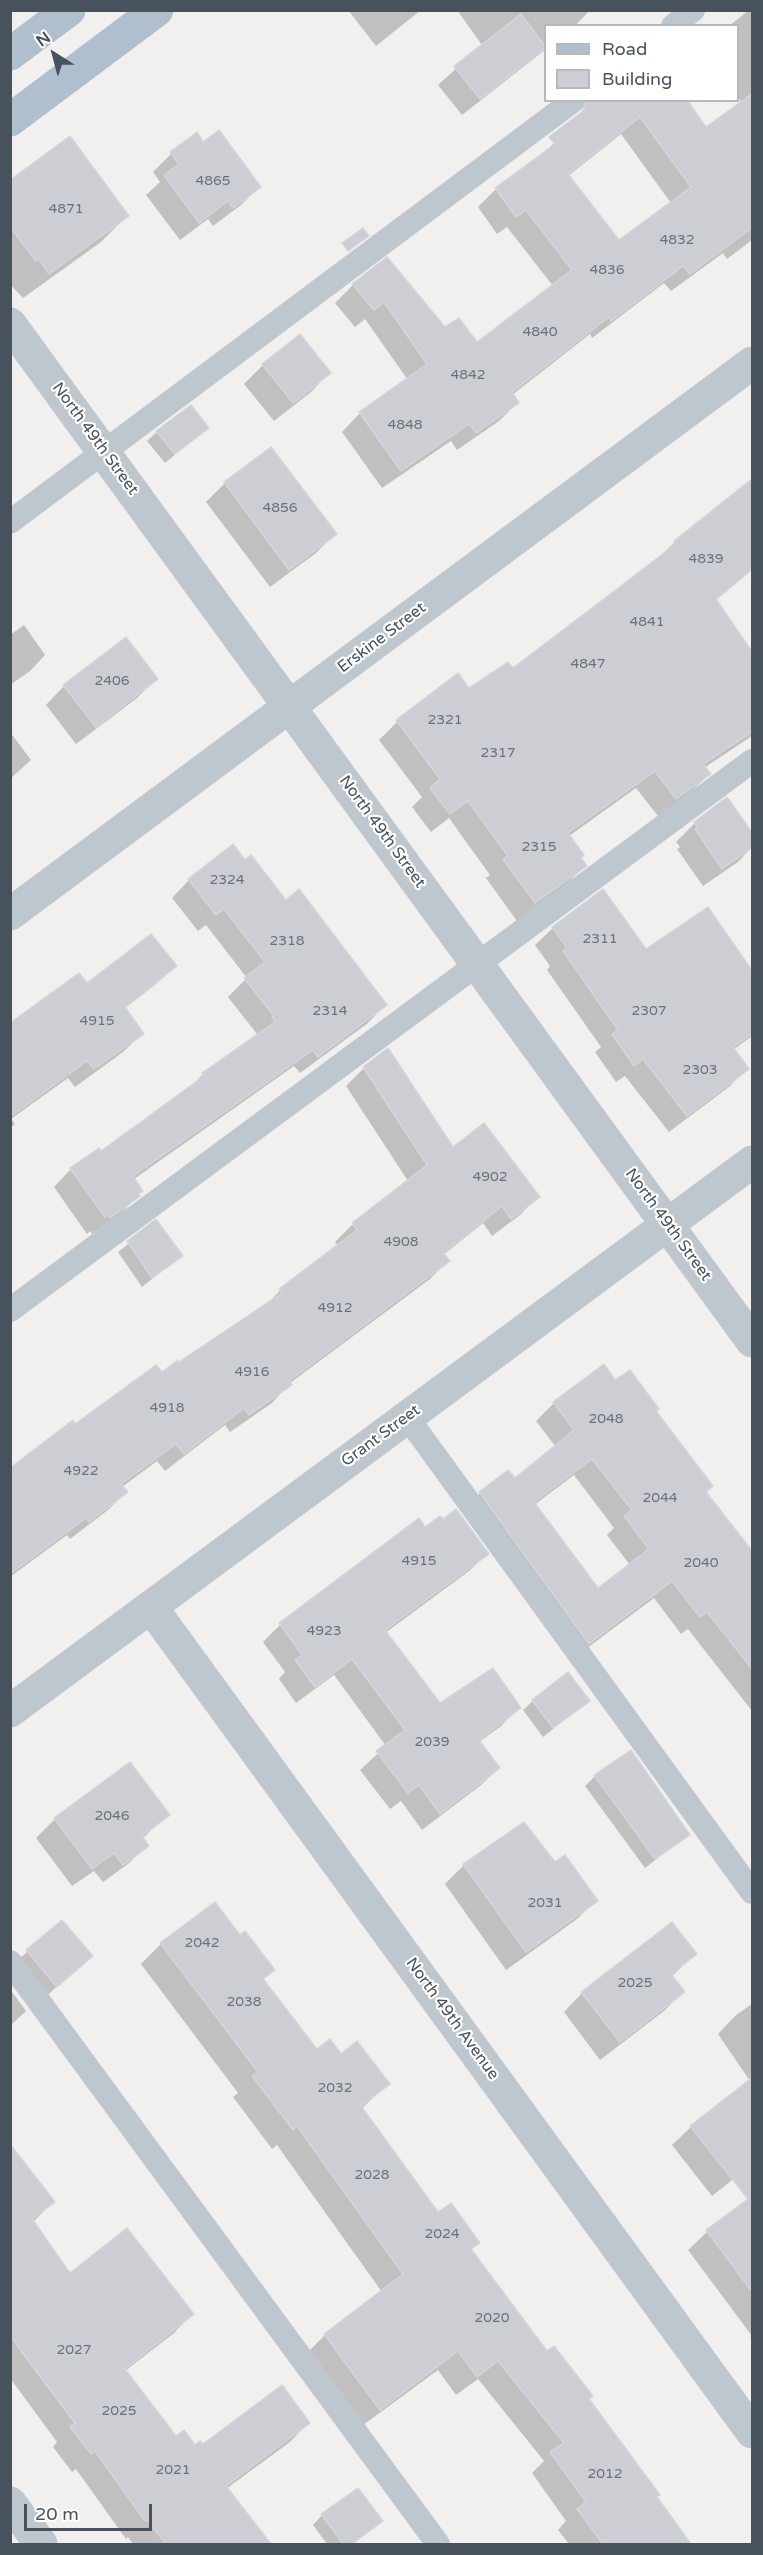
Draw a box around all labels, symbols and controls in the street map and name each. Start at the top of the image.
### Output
north arrow [24,24,84,84]
legend [544,24,739,102]
text: N [32,28,54,51]
text: Road [602,38,647,60]
text: Building [602,68,672,90]
house number: 4865 [195,173,231,189]
house number: 4871 [48,201,84,217]
house number: 4832 [659,232,695,248]
house number: 4836 [589,262,625,278]
house number: 4840 [522,324,558,340]
house number: 4842 [450,367,486,383]
street label: North 49th Street [48,379,142,499]
house number: 4848 [387,417,423,433]
house number: 4856 [262,500,298,516]
house number: 4839 [688,551,724,567]
street label: Erskine Street [334,599,430,677]
house number: 4841 [629,614,665,630]
house number: 4847 [570,656,606,672]
house number: 2406 [94,673,130,689]
house number: 2321 [427,712,463,728]
house number: 2317 [480,745,516,761]
street label: North 49th Street [335,772,429,892]
house number: 2315 [521,839,557,855]
house number: 2324 [209,872,245,888]
house number: 2311 [582,931,618,947]
house number: 2318 [269,933,305,949]
house number: 2314 [312,1003,348,1019]
house number: 2307 [631,1003,667,1019]
house number: 4915 [79,1013,115,1029]
house number: 2303 [682,1062,718,1078]
street label: North 49th Street [621,1165,715,1285]
house number: 4902 [472,1169,508,1185]
house number: 4908 [383,1234,419,1250]
house number: 4912 [317,1300,353,1316]
house number: 4916 [234,1364,270,1380]
house number: 4918 [149,1400,185,1416]
street label: Grant Street [338,1401,424,1471]
house number: 2048 [588,1411,624,1427]
house number: 4922 [63,1463,99,1479]
house number: 2044 [642,1490,678,1506]
house number: 4915 [401,1553,437,1569]
house number: 2040 [683,1555,719,1571]
house number: 4923 [306,1623,342,1639]
house number: 2039 [414,1734,450,1750]
house number: 2046 [94,1808,130,1824]
house number: 2031 [527,1895,563,1911]
house number: 2042 [184,1935,220,1951]
street label: North 49th Avenue [401,1954,503,2084]
house number: 2025 [617,1975,653,1991]
house number: 2038 [226,1994,262,2010]
house number: 2032 [317,2080,353,2096]
house number: 2028 [354,2167,390,2183]
house number: 2024 [424,2226,460,2242]
house number: 2020 [474,2310,510,2326]
house number: 2027 [56,2342,92,2358]
house number: 2025 [101,2403,137,2419]
house number: 2021 [155,2462,191,2478]
house number: 2012 [587,2466,623,2482]
scale bar [27,2492,154,2530]
text: 20 m [35,2503,79,2525]

